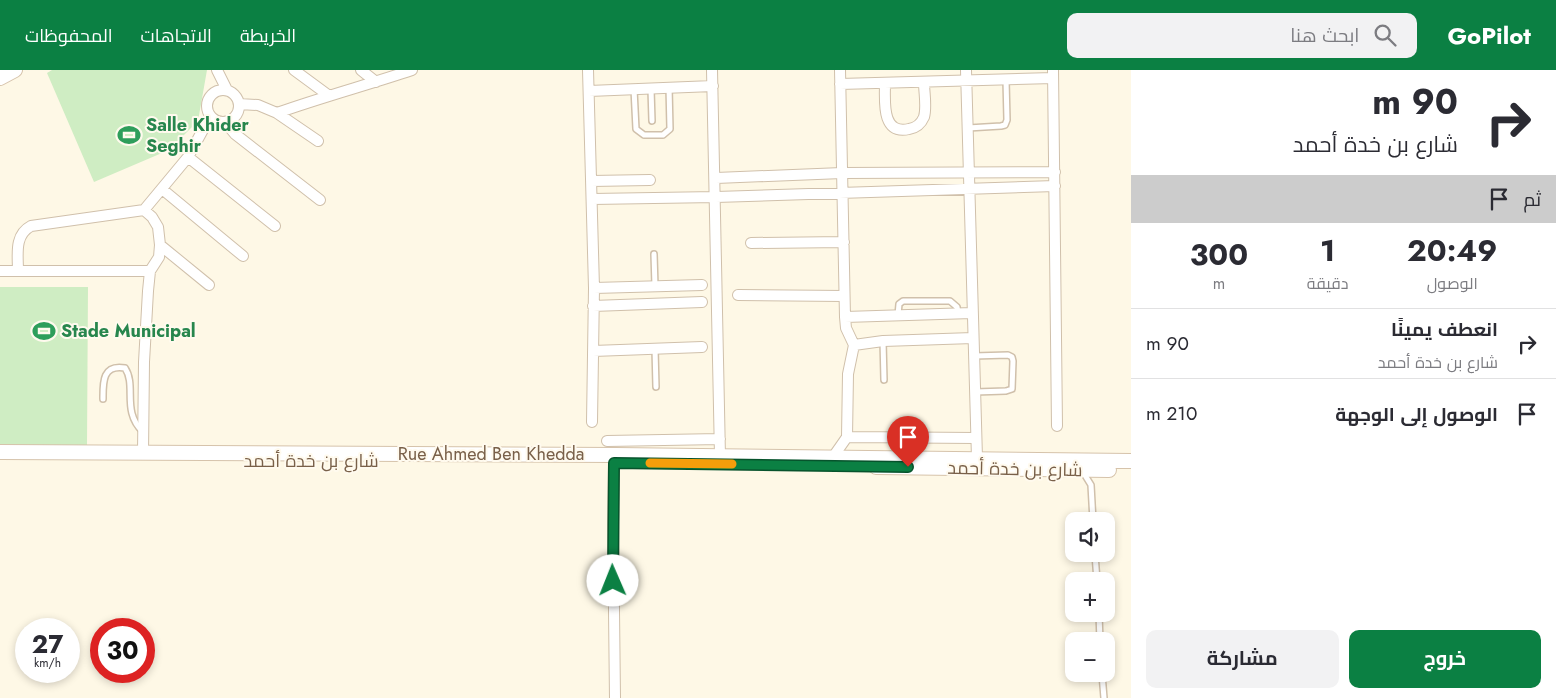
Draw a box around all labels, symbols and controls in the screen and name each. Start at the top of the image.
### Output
search box [1067,13,1417,58]
text: GoPilot [1447,18,1531,53]
icon: search [1371,21,1399,49]
text: ابحث هنا [1290,22,1359,49]
text: المحفوظات [25,23,113,49]
text: الاتجاهات [141,23,212,49]
text: الخريطة [240,23,296,49]
text: 90 m [1372,77,1458,127]
icon: right [1476,90,1541,155]
place label: Salle Khider Seghir [146,112,250,159]
sports icon: Salle Khider Seghir [116,122,142,148]
text: شارع بن خدة أحمد [1293,128,1458,160]
icon: arrive [1485,185,1513,213]
text: ثم [1523,186,1541,213]
text: 1 [1320,229,1335,272]
text: 20:49 [1407,229,1497,272]
text: 300 [1190,233,1248,276]
text: m [1213,272,1225,295]
text: دقيقة [1307,272,1348,295]
text: الوصول [1427,272,1478,295]
text: انعطف يمينًا [1391,316,1498,343]
sports icon: Stade Municipal [31,318,57,344]
place label: Stade Municipal [61,318,196,344]
text: 90 m [1146,330,1189,357]
icon: right [1513,330,1541,358]
text: شارع بن خدة أحمد [1378,351,1498,374]
text: 210 m [1146,400,1197,427]
icon: arrive [1513,400,1541,428]
text: الوصول إلى الوجهة [1335,401,1498,428]
pin [887,416,929,467]
icon: arrive [894,423,922,451]
street label: Rue Ahmed Ben Khedda [398,441,584,467]
street label: شارع بن خدة أحمد [243,448,379,474]
street label: شارع بن خدة أحمد [947,455,1083,483]
map controls [1065,512,1115,682]
button: sound [1065,512,1115,562]
position arrow [586,554,638,606]
button: + [1065,572,1115,622]
speed limit sign: 30 [90,618,155,683]
text: 27 [32,626,63,662]
button: مشاركة [1146,630,1339,688]
button: خروج [1349,630,1541,688]
button: − [1065,632,1115,682]
text: km/h [34,654,61,672]

